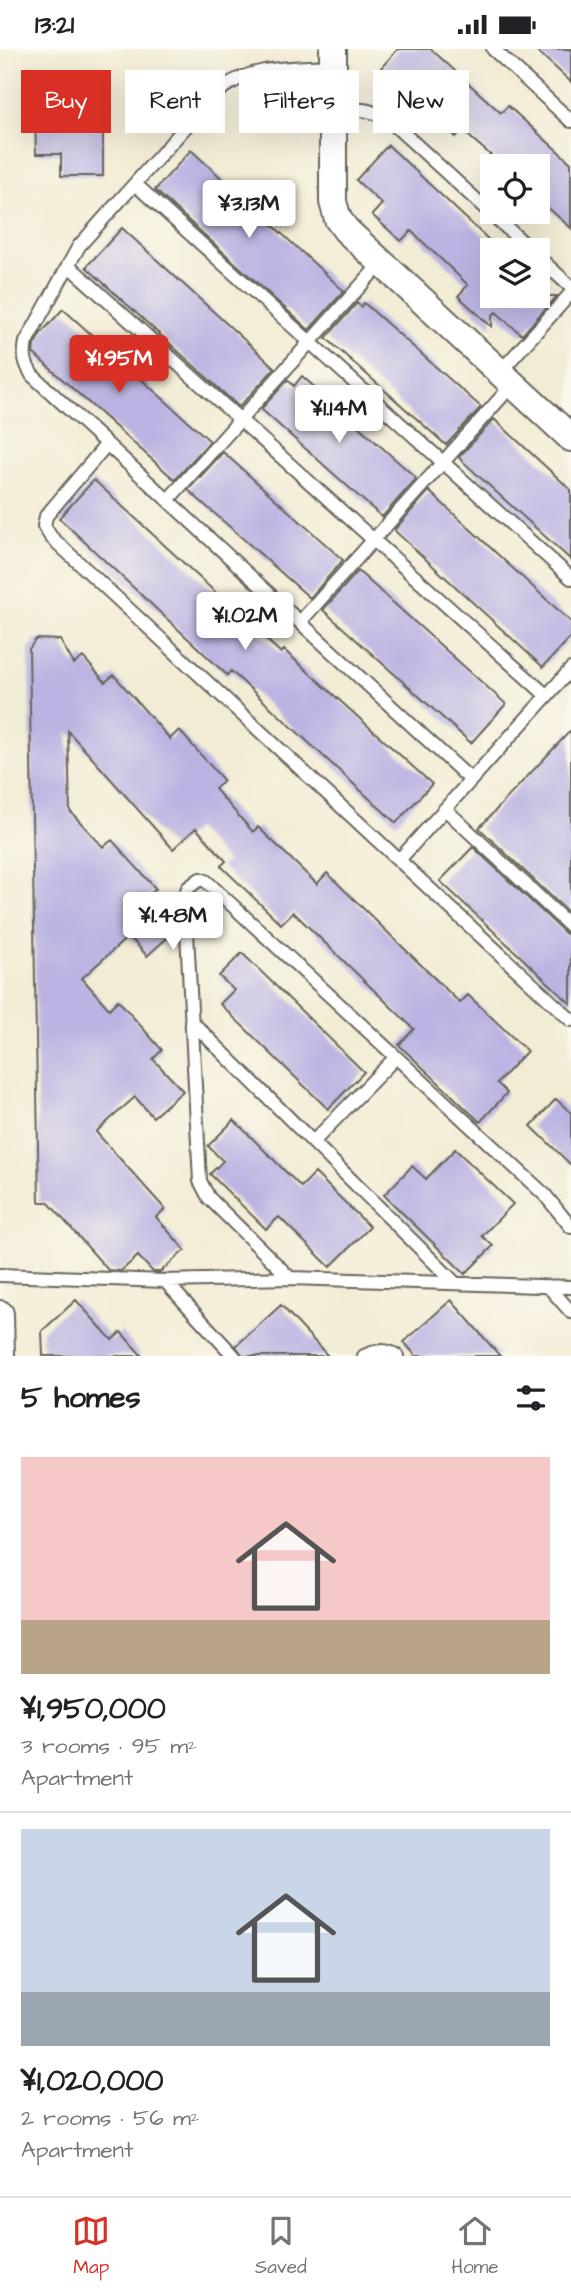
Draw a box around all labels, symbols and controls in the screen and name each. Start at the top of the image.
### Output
text: 13:21 [35,7,74,43]
chip: Buy [21,70,111,133]
chip: Rent [125,70,225,133]
chip: Filters [239,70,359,133]
chip: New [373,70,469,133]
map controls [480,154,550,308]
button: locate [480,154,550,224]
pin: ¥3.13M [192,181,306,240]
text: ¥3.13M [219,187,279,219]
button: layers [480,238,550,308]
pin: ¥1.95M [62,335,176,395]
text: ¥1.95M [86,342,152,374]
pin: ¥1.14M [282,385,396,445]
text: ¥1.14M [311,392,367,424]
pin: ¥1.02M [188,593,302,652]
text: ¥1.02M [212,599,278,631]
pin: ¥1.48M [116,893,230,952]
text: ¥1.48M [139,899,207,931]
text: 5 homes [21,1377,141,1419]
icon: filters [512,1379,550,1417]
icon: home [223,1503,349,1629]
text: ¥1,950,000 [21,1688,166,1730]
text: 3 rooms · 95 m² [21,1730,197,1762]
text: Apartment [21,1762,133,1794]
icon: home [223,1875,349,2001]
text: ¥1,020,000 [21,2060,163,2102]
text: 2 rooms · 56 m² [21,2102,199,2134]
text: Apartment [21,2134,133,2166]
tab: Map [72,2212,110,2281]
tab: Saved [255,2212,307,2281]
tab: Home [451,2212,499,2281]

